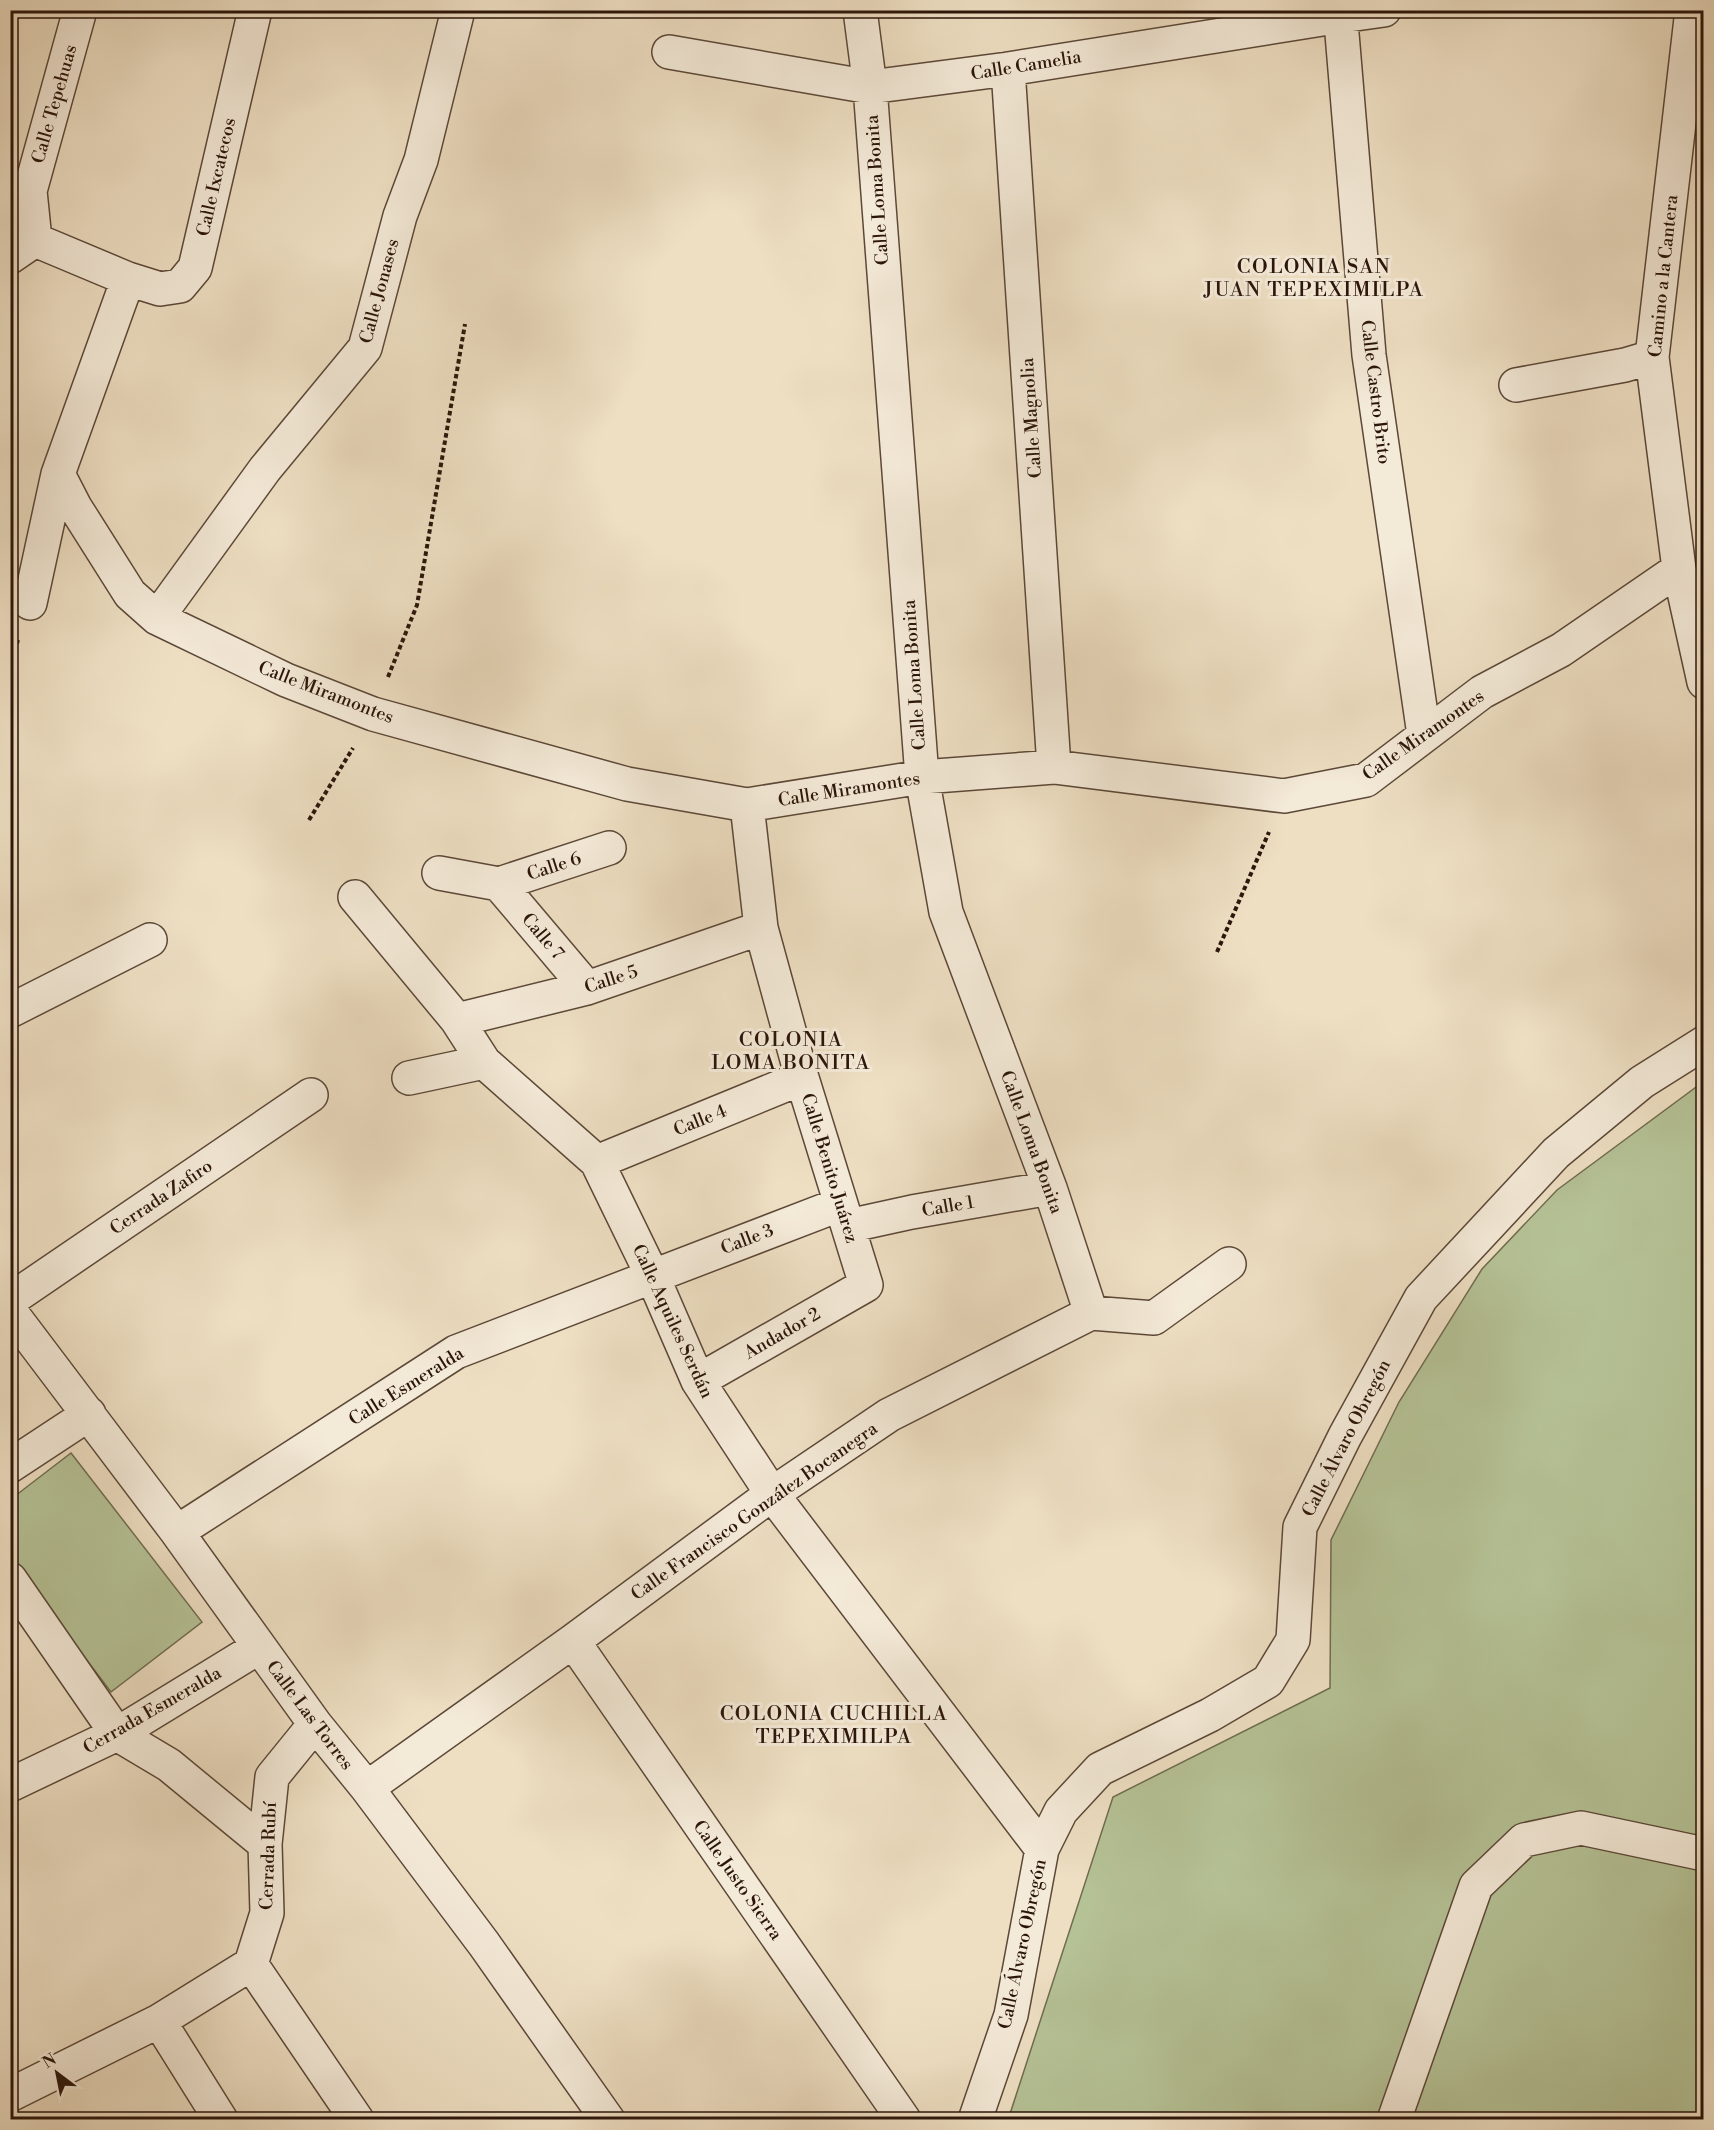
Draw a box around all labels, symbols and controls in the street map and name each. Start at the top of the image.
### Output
street label: Calle Tepehuas [27,42,82,166]
street label: Calle Camelia [969,45,1084,86]
street label: Calle Loma Bonita [861,113,894,266]
street label: Calle Ixcatecos [192,115,241,239]
street label: Camino a la Cantera [1644,193,1684,358]
street label: Calle Jonases [354,236,405,346]
district label: COLONIA SAN JUAN TEPEXIMILPA [1203,255,1424,303]
street label: Calle Castro Brito [1355,319,1396,465]
street label: Calle Magnolia [1016,356,1047,479]
street label: Calle Loma Bonita [898,598,931,751]
street label: Calle Miramontes [255,656,397,729]
street label: Calle Miramontes [1358,685,1489,786]
street label: Calle Miramontes [776,767,922,812]
street label: Calle 6 [524,847,584,886]
street label: Calle 7 [516,908,569,964]
street label: Calle 5 [582,960,641,999]
district label: COLONIA LOMA BONITA [711,1028,871,1076]
street label: Calle Loma Bonita [995,1068,1068,1218]
street label: Calle Benito Juárez [796,1090,863,1246]
street label: Calle 4 [670,1099,731,1142]
street label: Cerrada Zafiro [106,1155,217,1240]
street label: Calle 1 [920,1191,976,1222]
street label: Calle 3 [717,1219,777,1260]
street label: Calle Aquiles Serdán [627,1240,718,1402]
street label: Andador 2 [739,1302,825,1365]
street label: Calle Esmeralda [344,1341,469,1431]
street label: Calle Álvaro Obregón [1297,1356,1396,1521]
street label: Calle Francisco González Bocanegra [626,1417,883,1606]
street label: Calle Las Torres [261,1656,358,1775]
street label: Cerrada Esmeralda [79,1661,226,1759]
district label: COLONIA CUCHILLA TEPEXIMILPA [720,1702,948,1750]
street label: Cerrada Rubí [255,1800,282,1911]
street label: Calle Justo Sierra [688,1816,788,1945]
street label: Calle Álvaro Obregón [993,1857,1052,2031]
north arrow [27,2043,87,2103]
text: N [39,2049,61,2073]

